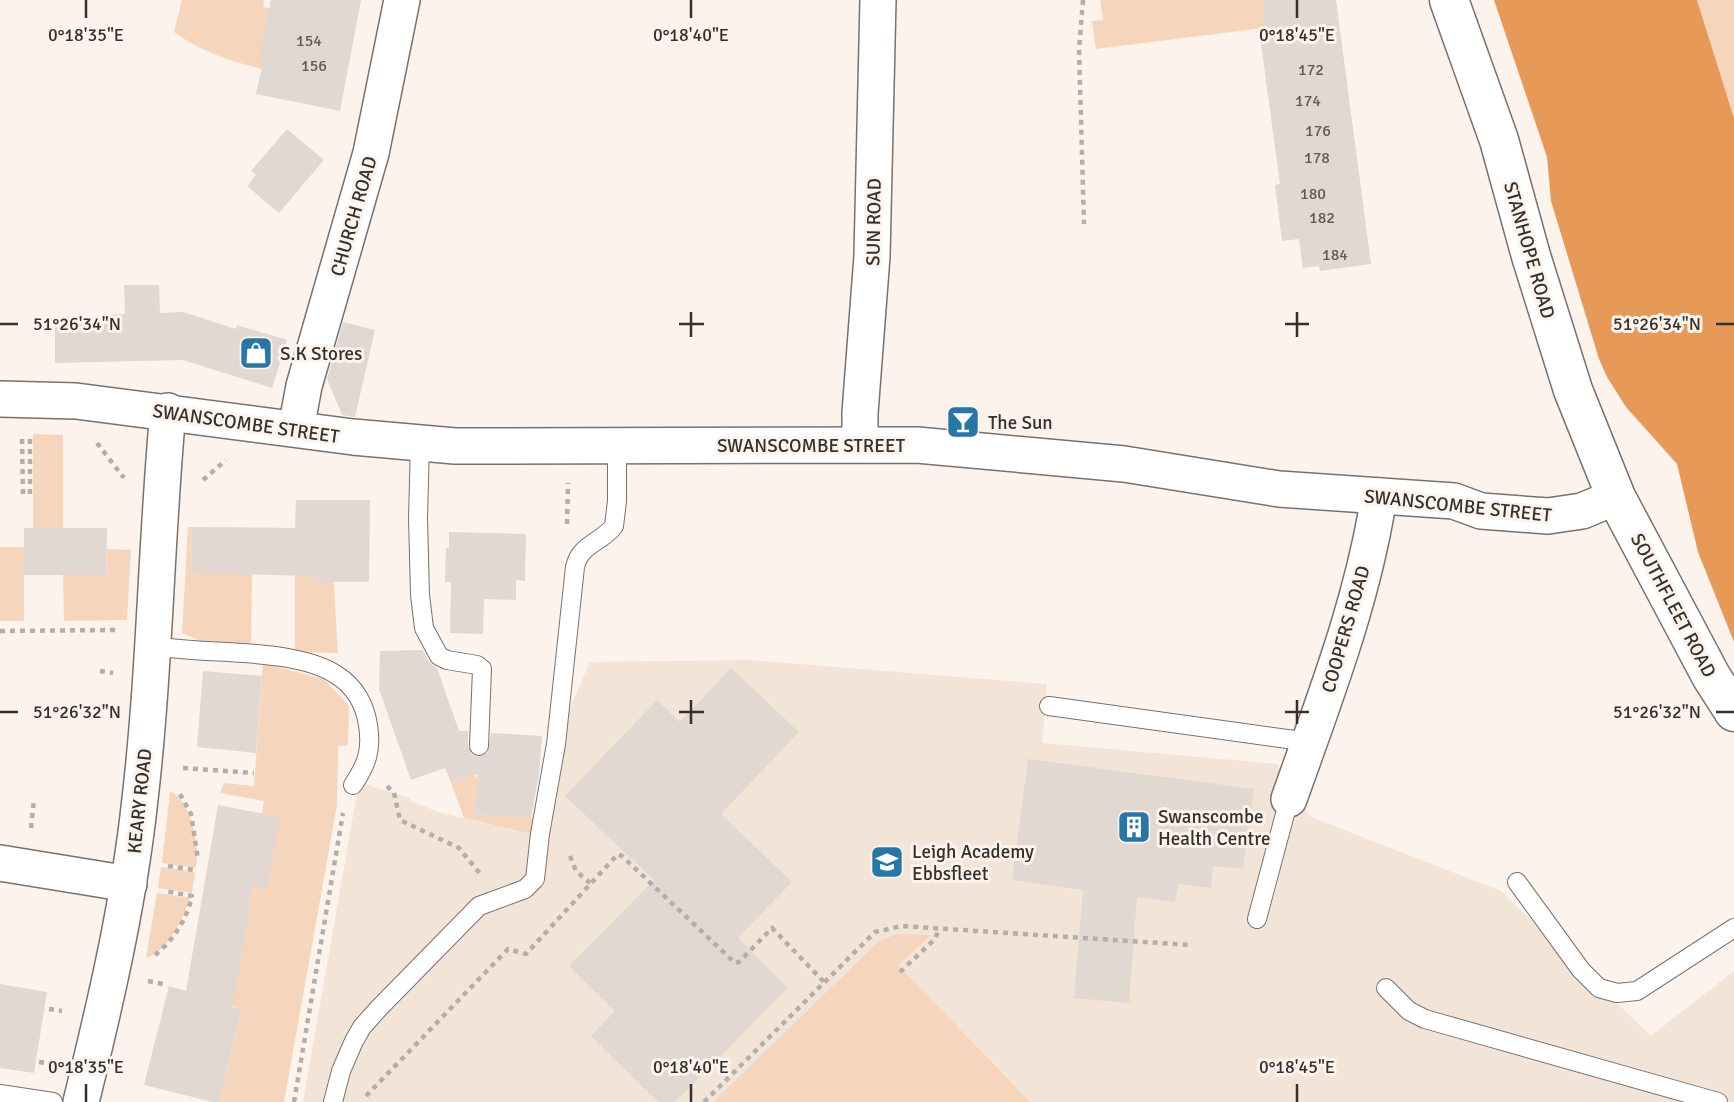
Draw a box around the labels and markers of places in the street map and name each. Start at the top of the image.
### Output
shop icon: S.K Stores [237,334,275,372]
place label: S.K Stores [280,342,362,366]
bar icon: The Sun [944,403,982,441]
place label: The Sun [988,411,1053,435]
place label: Swanscombe Health Centre [1158,805,1270,851]
building icon: Swanscombe Health Centre [1115,808,1153,846]
place label: Leigh Academy Ebbsfleet [912,840,1034,886]
school or university icon: Leigh Academy Ebbsfleet [868,843,906,881]

